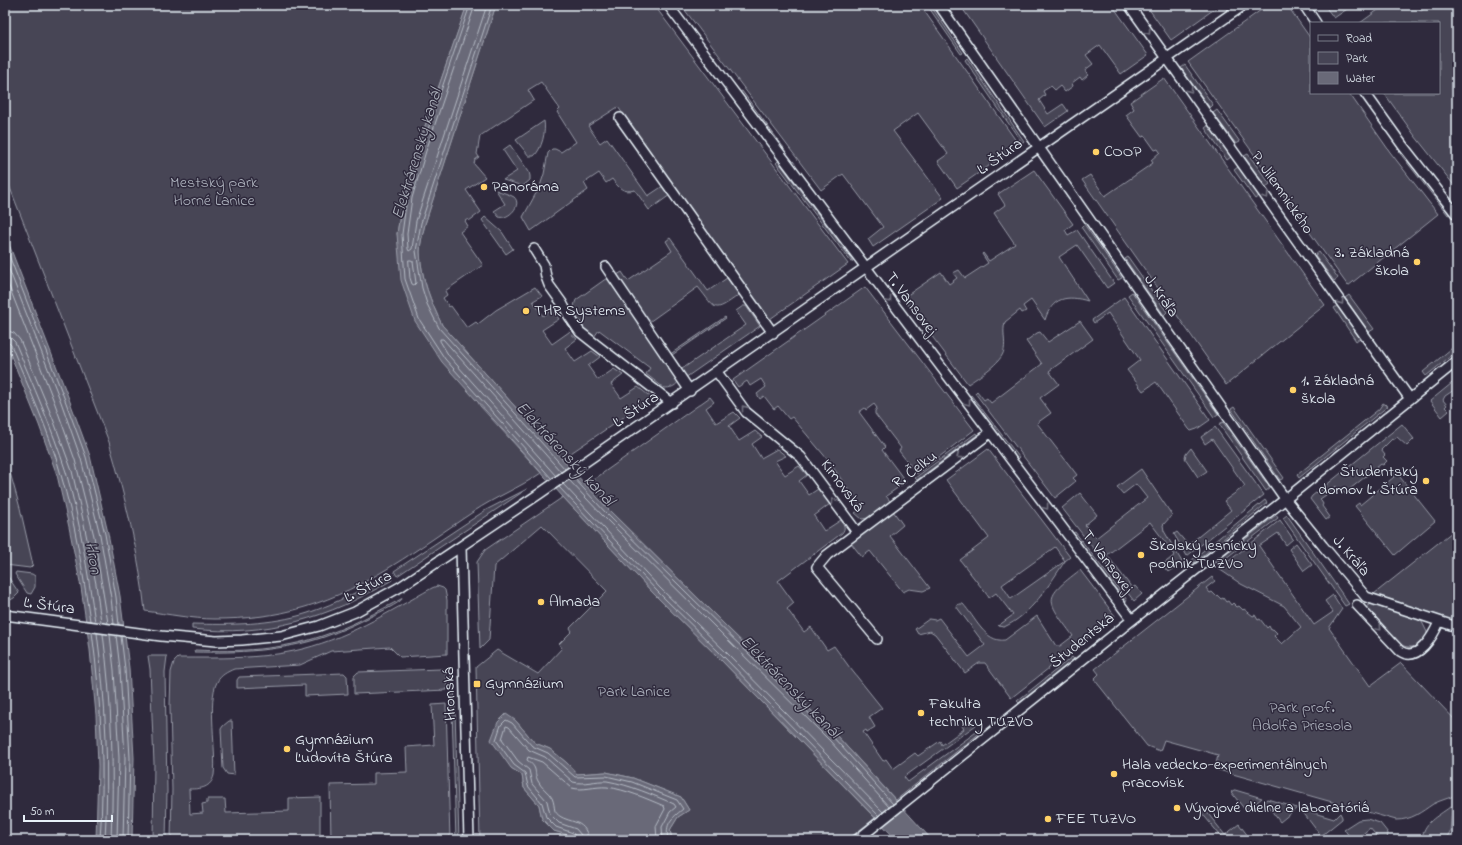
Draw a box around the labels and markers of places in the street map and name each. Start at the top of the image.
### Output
place label: COOP [1104,140,1142,164]
marker: COOP [1091,147,1101,157]
place label: Panoráma [492,175,559,199]
marker: Panoráma [479,182,489,192]
place label: 3. Základná škola [1335,241,1409,283]
marker: 3. Základná škola [1412,257,1422,267]
place label: THR Systems [534,299,626,323]
marker: THR Systems [521,306,531,316]
place label: 1. Základná škola [1301,369,1374,411]
marker: 1. Základná škola [1288,385,1298,395]
place label: Študentský domov Ľ. Štúra [1318,460,1418,502]
marker: Študentský domov Ľ. Štúra [1421,476,1431,486]
place label: Školský lesnícky podnik TUZVO [1149,534,1257,576]
marker: Školský lesnícky podnik TUZVO [1136,550,1146,560]
place label: Almada [549,590,600,614]
marker: Almada [536,597,546,607]
place label: Gymnázium [485,672,563,696]
marker: Gymnázium [472,679,482,689]
place label: Fakulta techniky TUZVO [928,692,1033,734]
marker: Fakulta techniky TUZVO [916,708,926,718]
place label: Gymnázium Ľudovíta Štúra [295,728,393,770]
marker: Gymnázium Ľudovíta Štúra [282,744,292,754]
place label: Hala vedecko-experimentálnych pracovísk [1122,753,1327,795]
marker: Hala vedecko-experimentálnych pracovísk [1109,769,1119,779]
place label: Vývojové dielne a laboratóriá [1184,796,1369,820]
marker: Vývojové dielne a laboratóriá [1172,803,1182,813]
place label: FEE TUZVO [1055,807,1136,831]
marker: FEE TUZVO [1043,814,1053,824]

